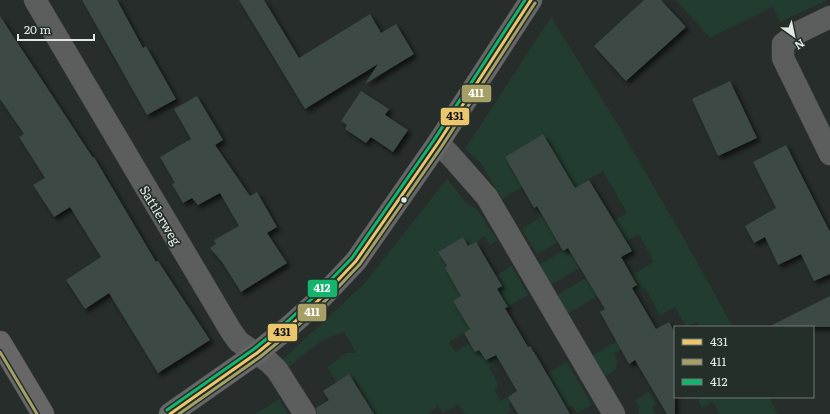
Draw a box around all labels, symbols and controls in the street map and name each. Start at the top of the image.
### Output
scale bar [18,16,94,42]
north arrow [774,16,814,56]
text: 20 m [24,20,51,38]
text: N [792,36,808,54]
line badge: 411 [461,84,492,103]
text: 411 [468,84,484,100]
line badge: 431 [440,107,470,126]
text: 431 [446,107,464,123]
street label: Sattlerweg [136,181,187,249]
unlabelled marker [399,195,409,205]
line badge: 412 [307,279,338,298]
text: 412 [313,279,331,295]
line badge: 411 [297,303,327,322]
text: 411 [304,303,320,319]
line badge: 431 [267,323,298,342]
text: 431 [273,323,291,339]
legend [674,326,814,398]
text: 431 [710,332,728,350]
text: 411 [710,352,726,370]
text: 412 [710,372,728,390]

